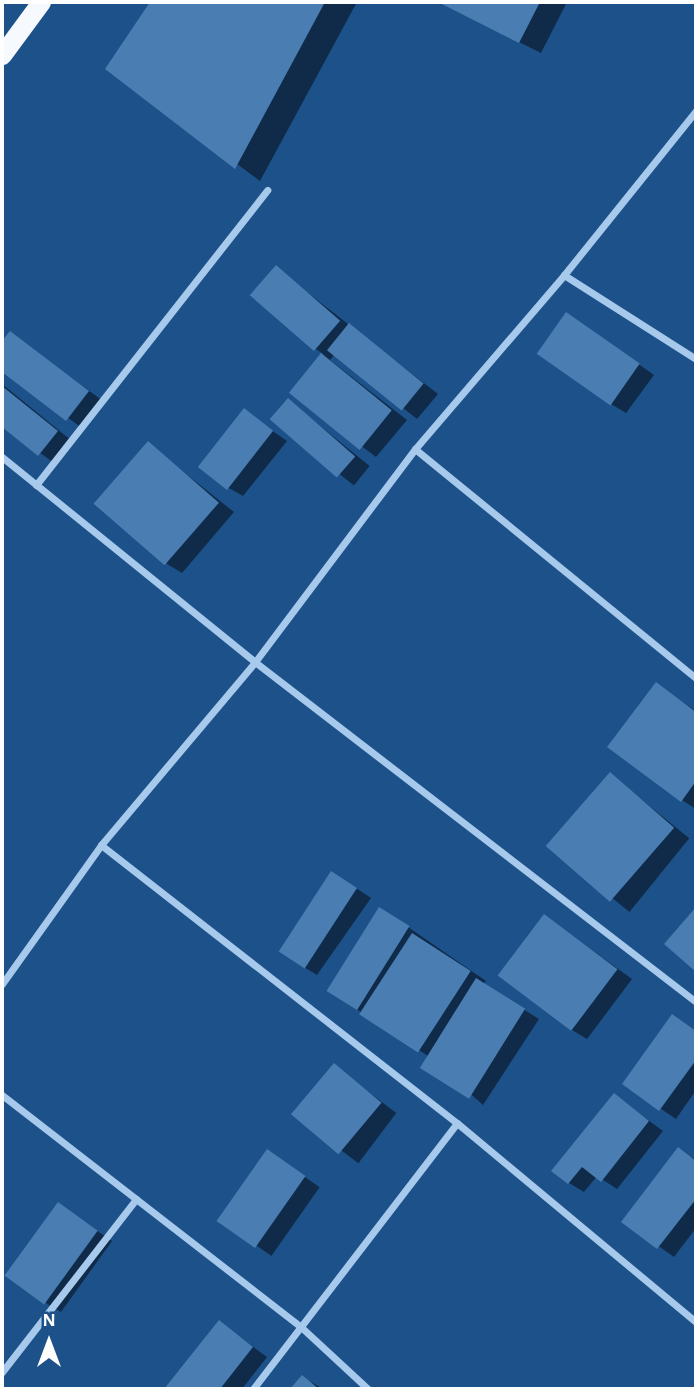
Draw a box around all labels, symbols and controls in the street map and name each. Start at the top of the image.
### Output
north arrow [14,1307,84,1377]
text: N [42,1311,56,1330]

